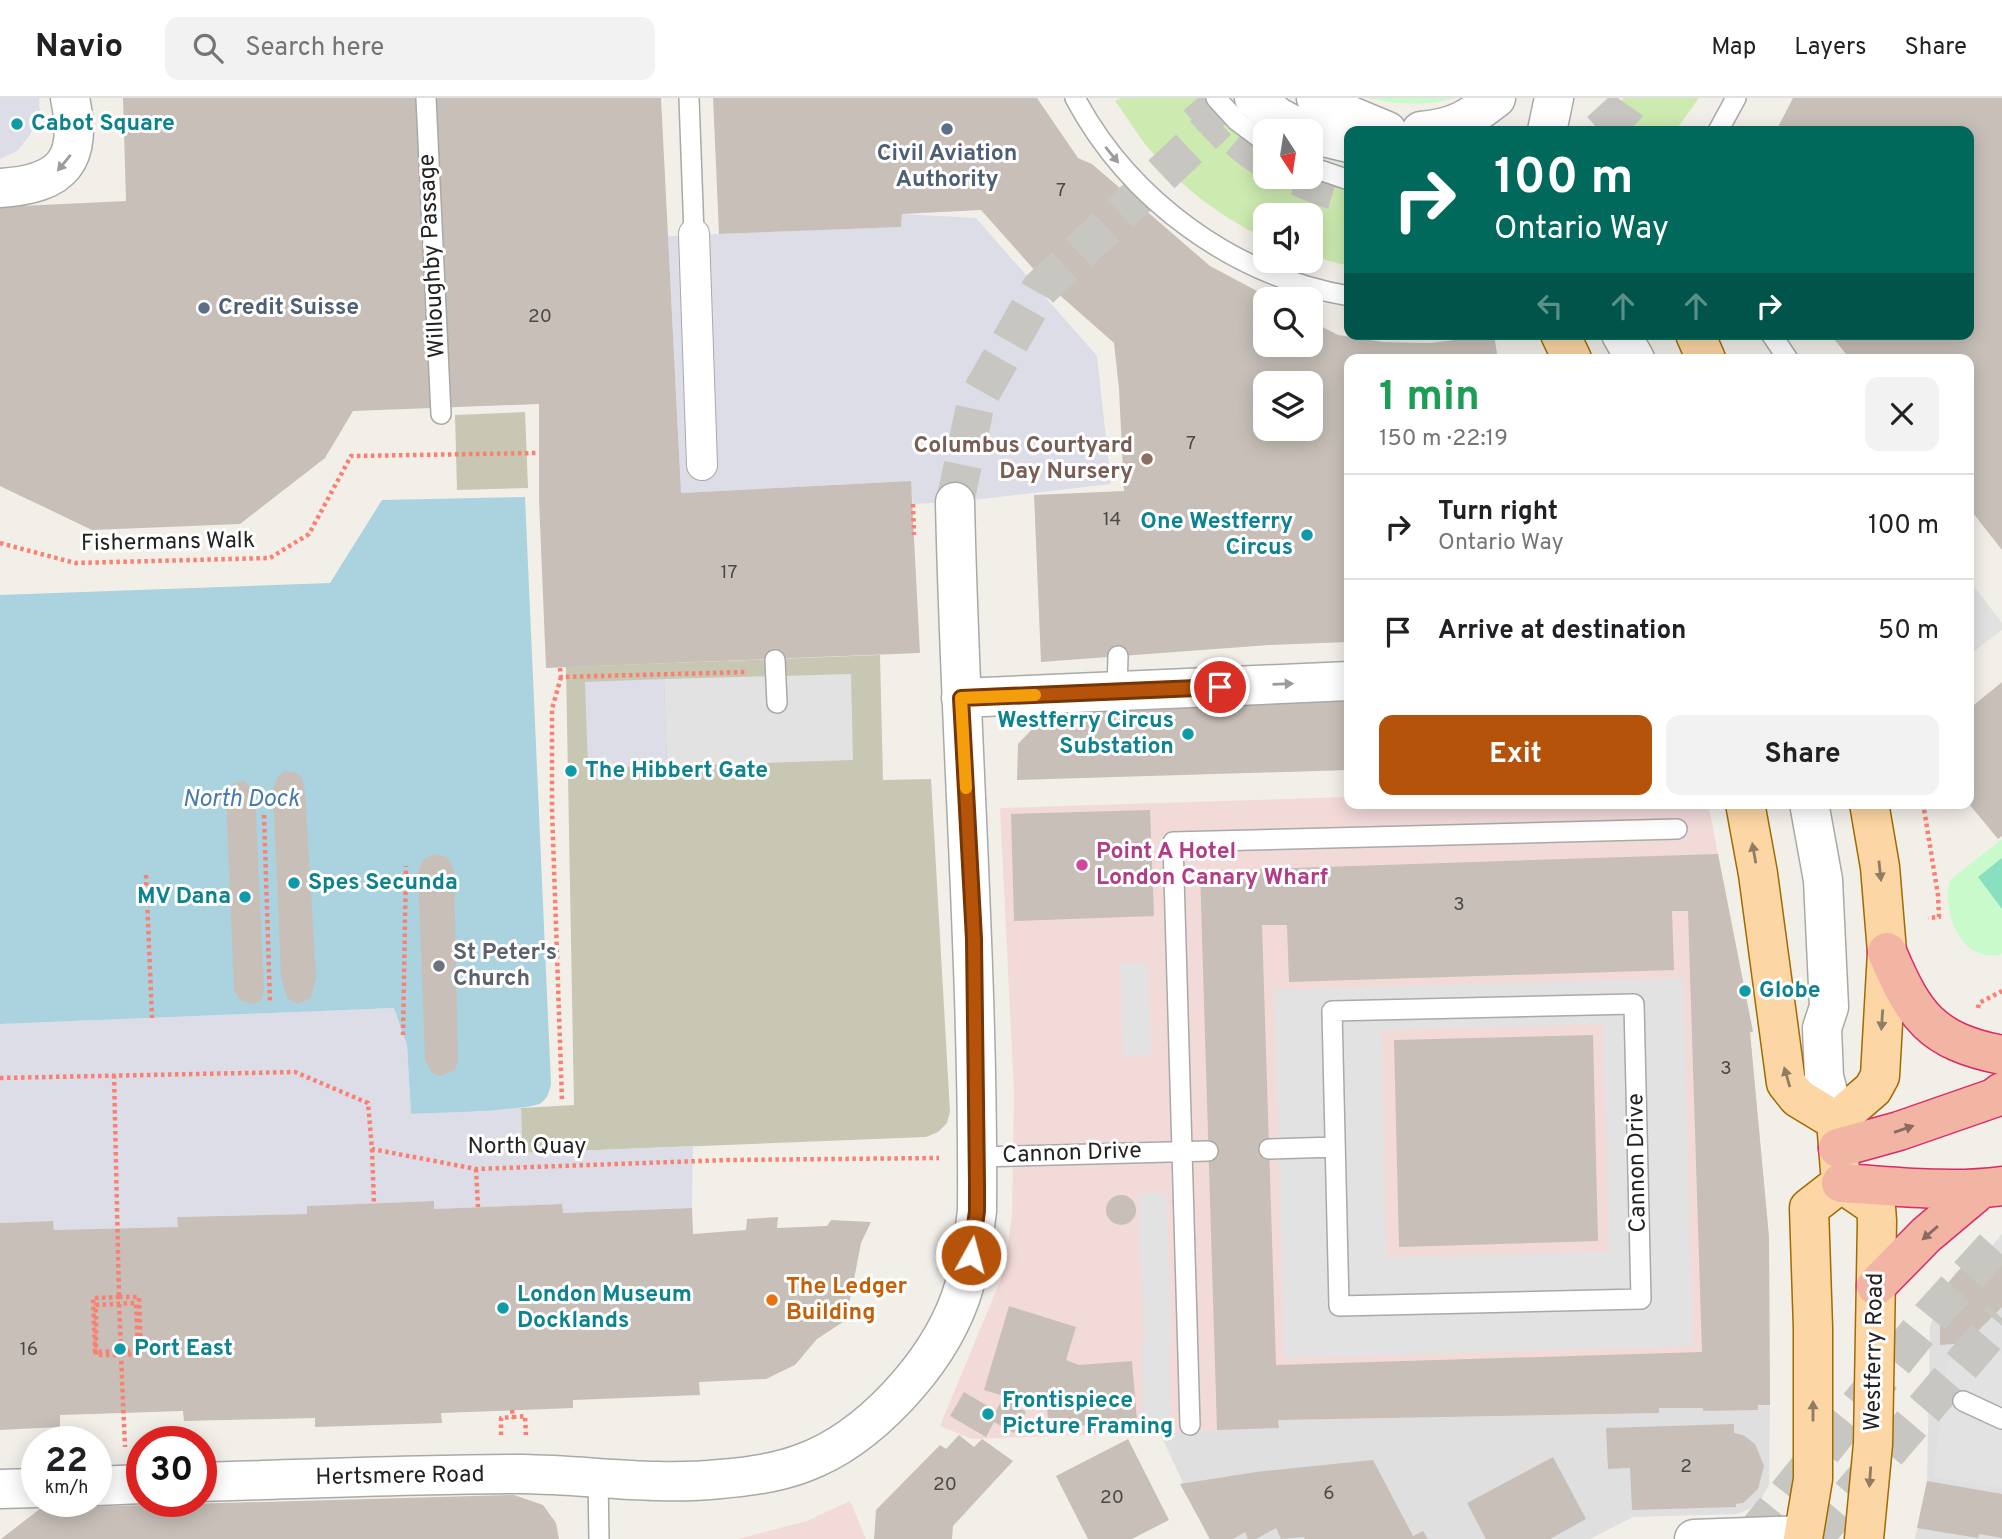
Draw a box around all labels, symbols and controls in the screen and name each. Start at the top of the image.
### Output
search box [165,17,655,80]
text: Navio [35,27,123,69]
icon: search [189,29,227,67]
text: Search here [245,32,384,65]
text: Map [1711,33,1756,63]
text: Layers [1794,33,1866,63]
text: Share [1904,33,1967,63]
place label: Cabot Square [31,110,175,139]
marker: Cabot Square [9,116,25,132]
north arrow [1253,119,1323,189]
map controls [1253,119,1323,441]
marker: Civil Aviation Authority [939,121,955,137]
place label: Civil Aviation Authority [877,140,1017,195]
one-way arrow [1104,146,1119,164]
text: 100 m [1494,149,1633,211]
one-way arrow [57,153,72,171]
street label: Willoughby Passage [413,153,453,359]
icon: right [1379,154,1470,245]
house number: 7 [1056,179,1066,203]
button: sound [1253,203,1323,273]
text: Ontario Way [1494,210,1669,250]
button: search [1253,287,1323,357]
icon: left [1531,287,1569,325]
icon: ahead [1604,287,1642,325]
icon: ahead [1677,287,1715,325]
icon: right [1750,287,1788,325]
place label: Credit Suisse [218,294,359,323]
marker: Credit Suisse [196,300,212,316]
house number: 20 [528,305,552,329]
button: layers [1253,371,1323,441]
text: 1 min [1379,372,1480,425]
button: close [1865,377,1939,451]
text: 150 m · 22:19 [1379,425,1508,454]
place label: Columbus Courtyard Day Nursery [914,432,1133,487]
house number: 7 [1186,432,1196,456]
marker: Columbus Courtyard Day Nursery [1139,451,1155,467]
text: Turn right [1438,496,1558,529]
house number: 14 [1103,508,1121,532]
place label: One Westferry Circus [1140,508,1293,563]
icon: right [1379,508,1417,546]
text: 100 m [1868,510,1939,543]
street label: Fishermans Walk [81,527,255,559]
marker: One Westferry Circus [1299,527,1315,543]
text: Ontario Way [1438,529,1564,558]
house number: 17 [721,561,738,585]
icon: arrive [1379,613,1417,651]
text: Arrive at destination [1438,615,1686,648]
text: 50 m [1878,615,1939,648]
pin [1190,657,1250,717]
icon: arrive [1201,668,1239,706]
one-way arrow [1272,678,1294,689]
place label: Westferry Circus Substation [997,707,1174,762]
button: Exit [1379,715,1652,795]
button: Share [1666,715,1939,795]
marker: Westferry Circus Substation [1180,726,1196,742]
place label: The Hibbert Gate [585,757,768,786]
marker: The Hibbert Gate [563,763,579,779]
water label: North Dock [183,785,300,815]
place label: Point A Hotel London Canary Wharf [1096,838,1328,893]
one-way arrow [1749,842,1760,864]
marker: Point A Hotel London Canary Wharf [1074,857,1090,873]
one-way arrow [1874,860,1885,882]
place label: Spes Secunda [308,869,458,898]
marker: Spes Secunda [286,875,302,891]
place label: MV Dana [137,883,231,912]
marker: MV Dana [237,889,253,905]
house number: 3 [1453,893,1465,917]
place label: St Peter's Church [453,939,557,994]
marker: St Peter's Church [431,958,447,974]
place label: Globe [1759,977,1821,1006]
marker: Globe [1737,983,1753,999]
one-way arrow [1876,1010,1887,1032]
house number: 3 [1720,1057,1732,1081]
one-way arrow [1782,1067,1792,1088]
street label: Cannon Drive [1622,1093,1654,1233]
one-way arrow [1893,1123,1914,1134]
street label: North Quay [467,1133,587,1162]
street label: Cannon Drive [1002,1137,1142,1171]
position arrow [934,1218,1008,1292]
one-way arrow [1921,1225,1939,1241]
street label: Westferry Road [1859,1272,1891,1432]
place label: The Ledger Building [786,1273,908,1328]
place label: London Museum Docklands [517,1281,692,1336]
marker: The Ledger Building [764,1292,780,1308]
marker: London Museum Docklands [495,1300,511,1316]
place label: Port East [134,1335,233,1364]
house number: 16 [20,1338,38,1362]
marker: Port East [112,1341,128,1357]
place label: Frontispiece Picture Framing [1002,1387,1173,1442]
one-way arrow [1807,1400,1819,1422]
marker: Frontispiece Picture Framing [980,1406,996,1422]
speed limit sign: 30 [126,1426,217,1517]
text: 22 [45,1440,88,1484]
house number: 2 [1680,1455,1692,1479]
street label: Hertsmere Road [315,1461,485,1493]
one-way arrow [1864,1466,1875,1488]
house number: 20 [933,1473,957,1497]
text: km/h [45,1477,88,1500]
house number: 6 [1323,1482,1335,1506]
house number: 20 [1100,1486,1124,1510]

